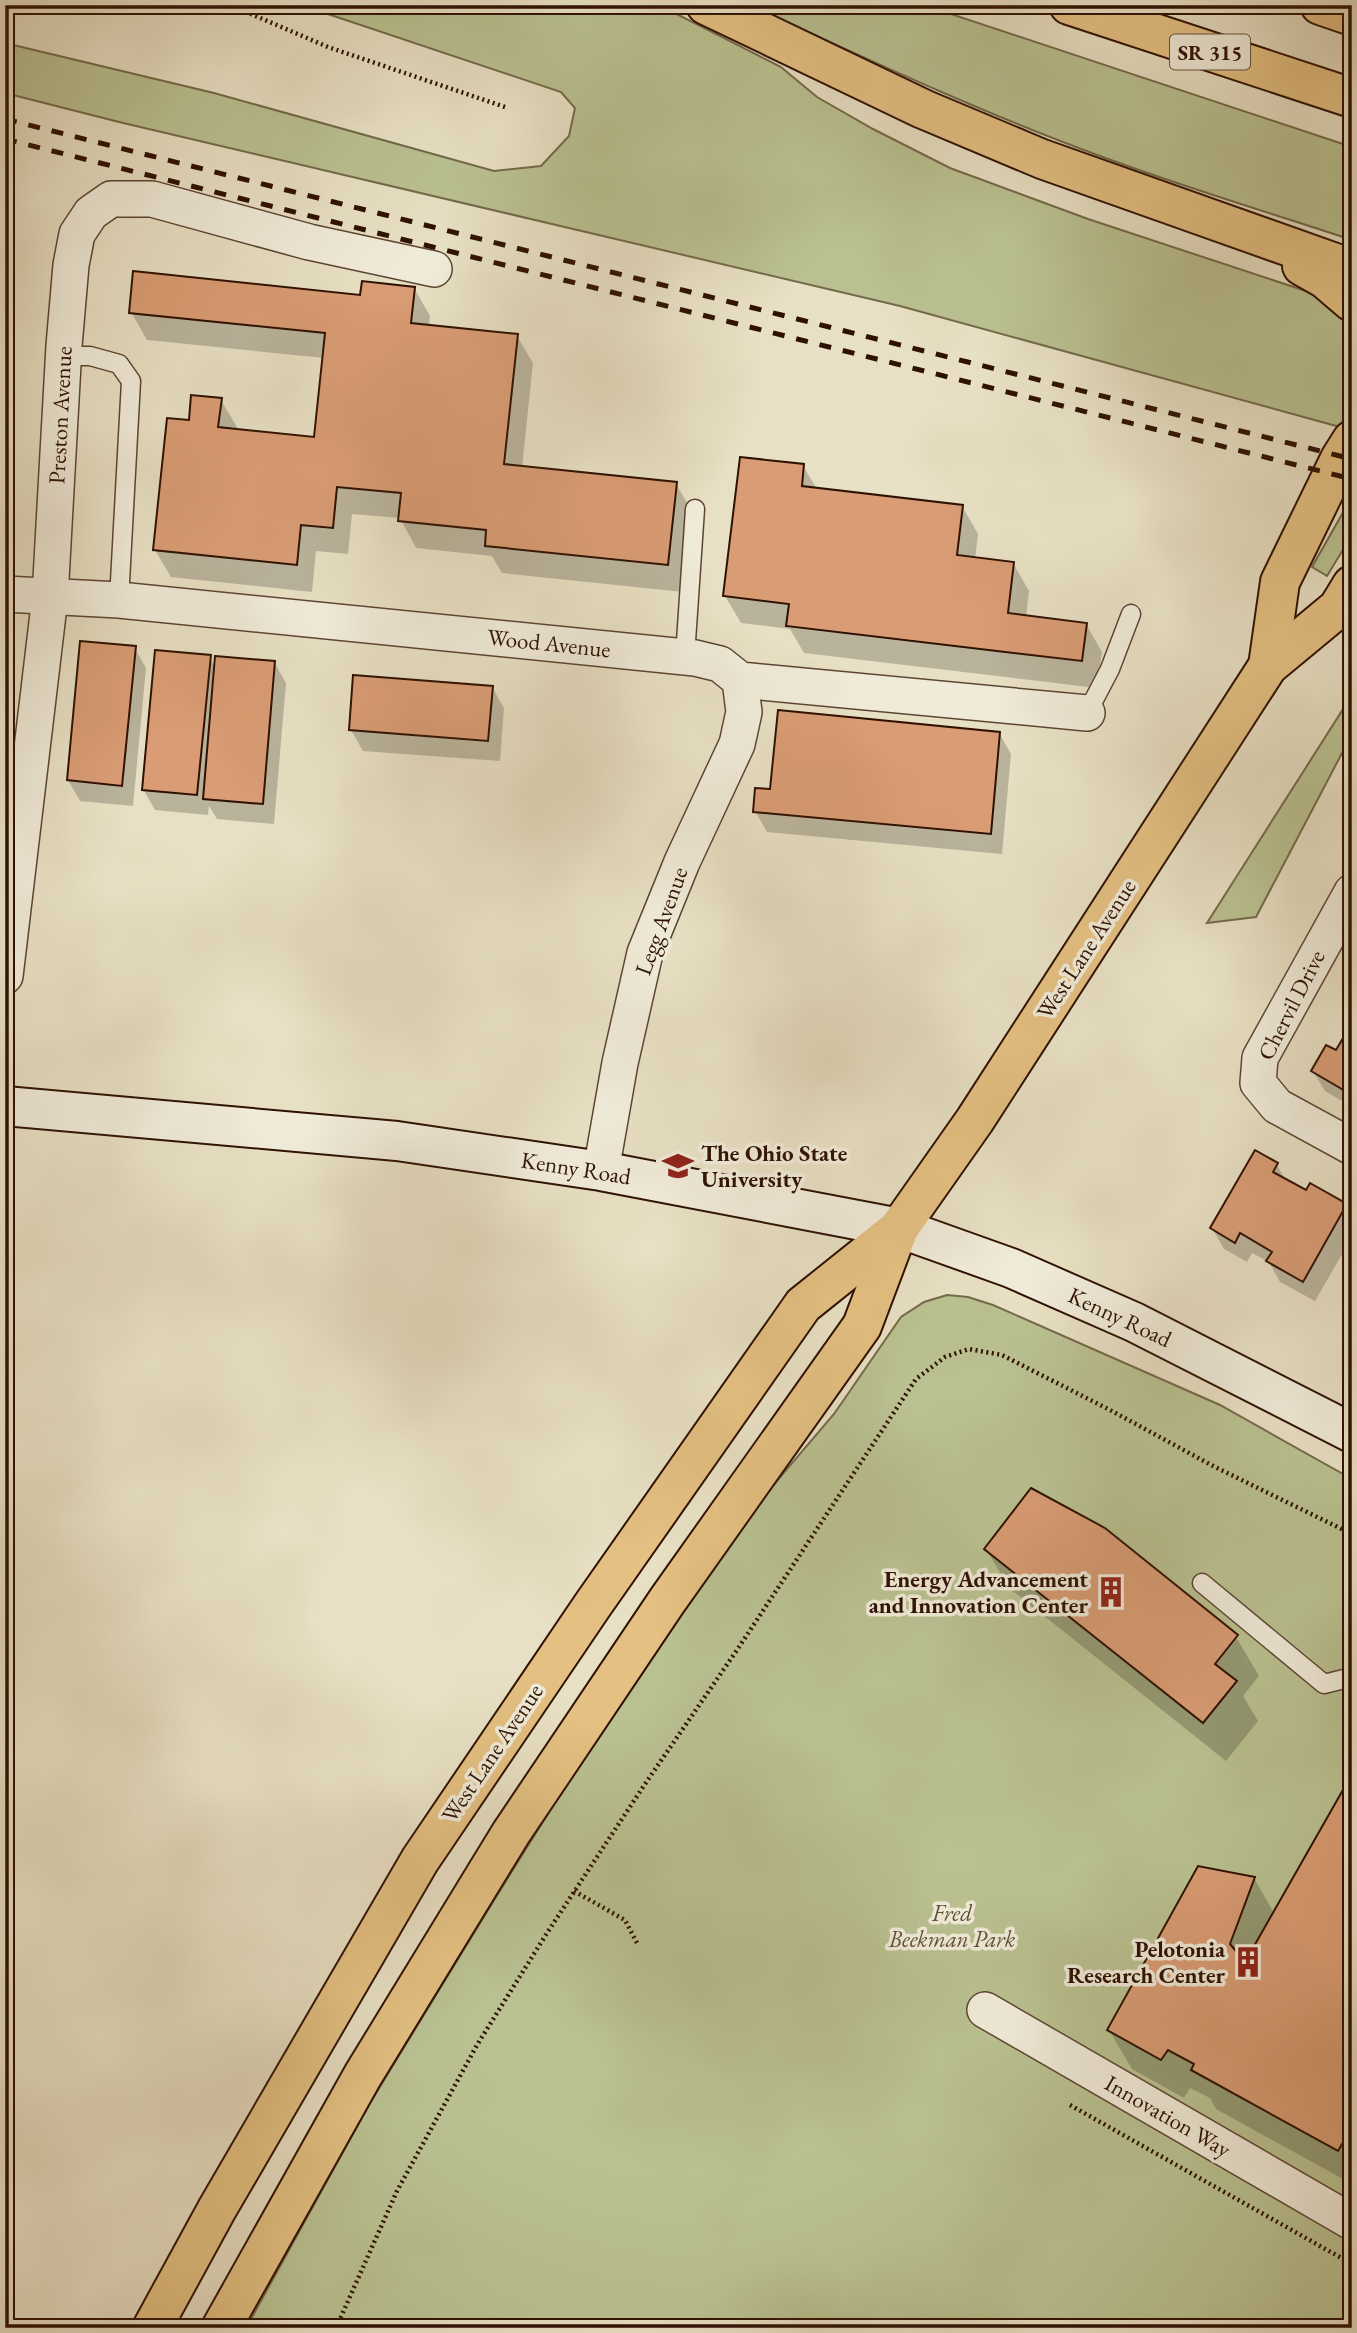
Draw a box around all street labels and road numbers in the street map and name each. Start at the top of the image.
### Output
road number: SR 315 [1170,34,1250,70]
street label: Preston Avenue [41,345,79,485]
street label: Wood Avenue [486,622,612,664]
street label: Legg Avenue [628,863,694,979]
street label: West Lane Avenue [1029,873,1143,1025]
street label: Chervil Drive [1250,945,1332,1065]
street label: Kenny Road [519,1145,633,1192]
street label: Kenny Road [1063,1280,1177,1354]
street label: West Lane Avenue [434,1678,550,1828]
street label: Innovation Way [1100,2068,1237,2165]

